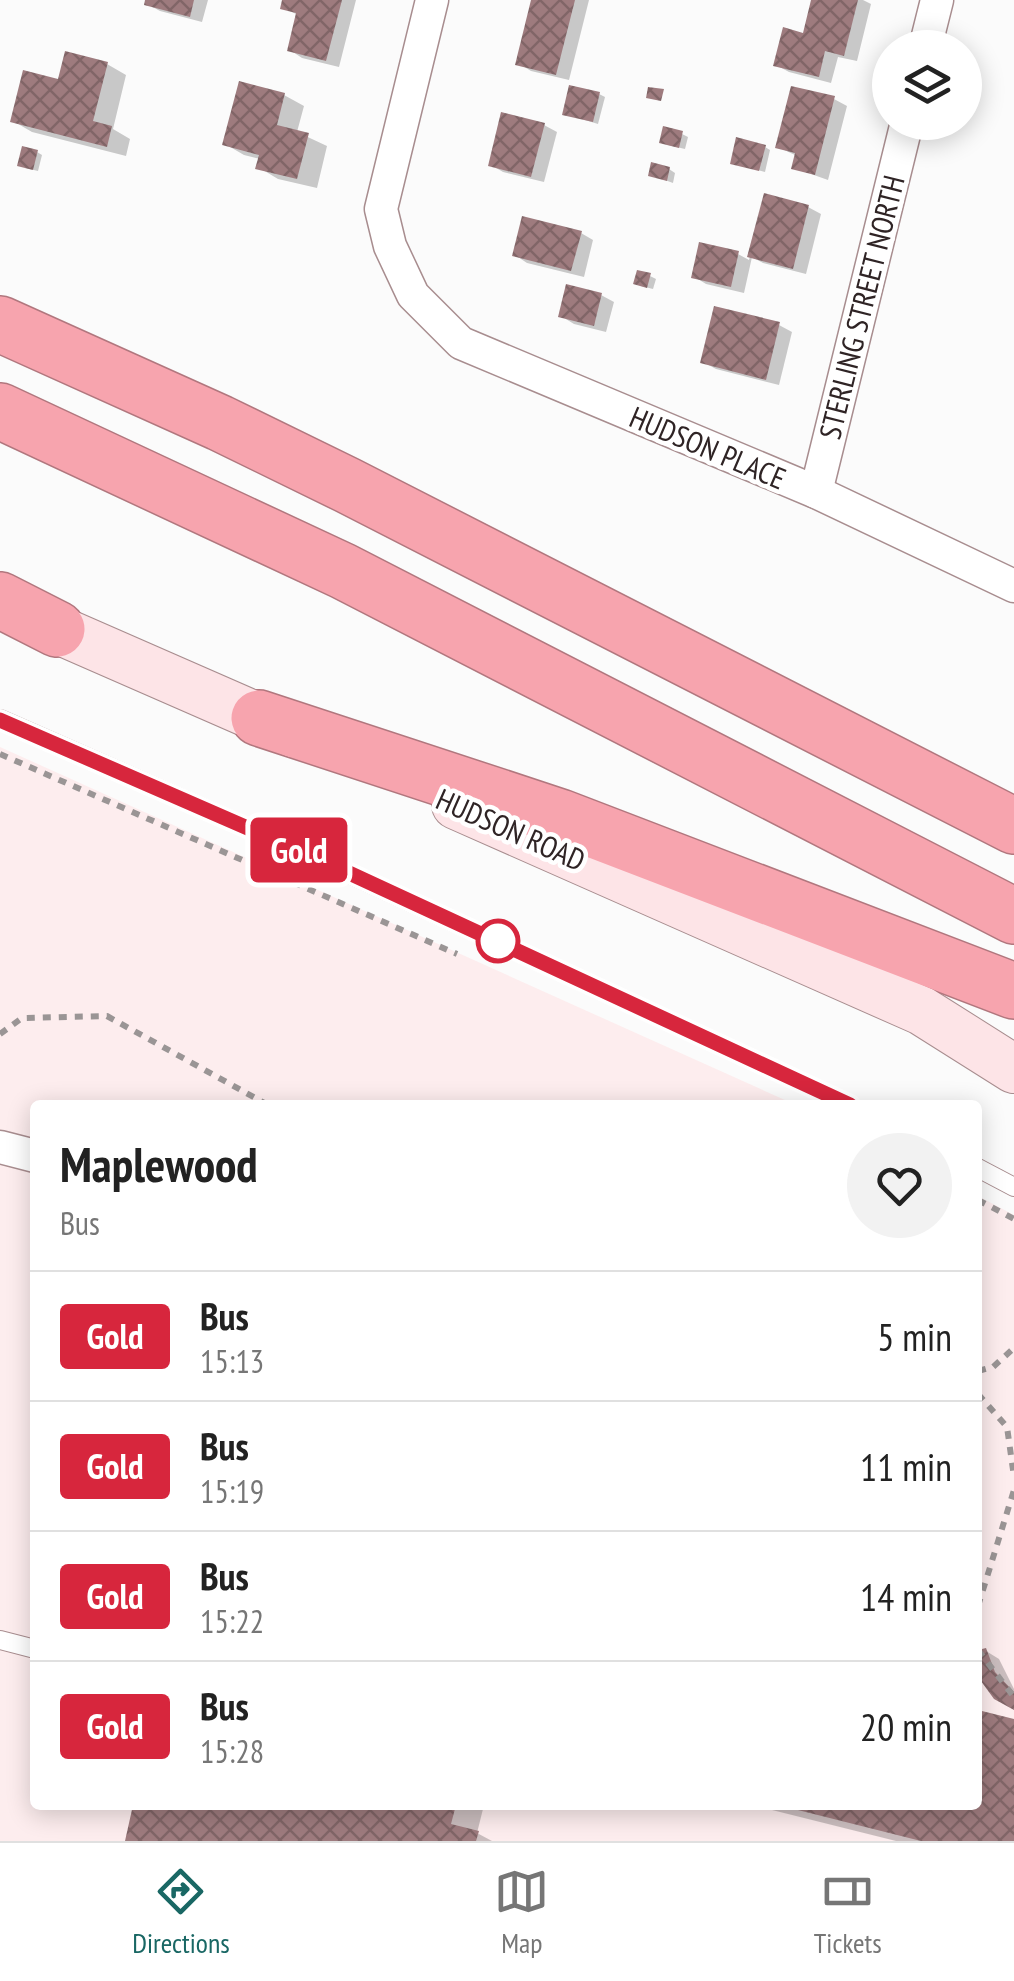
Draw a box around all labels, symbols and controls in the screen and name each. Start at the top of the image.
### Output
map controls [872,30,982,140]
button: layers [872,30,982,140]
street label: STERLING STREET NORTH [809,171,913,443]
street label: HUDSON PLACE [624,397,792,497]
street label: HUDSON ROAD [431,779,591,879]
line badge: Gold [229,818,369,882]
text: Gold [270,827,328,873]
unlabelled marker [477,920,519,962]
text: Maplewood [60,1133,258,1195]
button: heart [847,1133,952,1238]
text: Bus [60,1202,100,1244]
text: Bus [200,1291,249,1340]
text: 5 min [877,1312,952,1361]
text: Gold [86,1313,144,1359]
text: 15:13 [200,1340,264,1382]
text: Bus [200,1421,249,1470]
text: 11 min [860,1442,952,1491]
text: Gold [86,1443,144,1489]
text: 15:19 [200,1470,264,1512]
text: Bus [200,1551,249,1600]
text: 14 min [860,1572,952,1621]
text: Gold [86,1573,144,1619]
text: 15:22 [200,1600,264,1642]
text: Bus [200,1681,249,1730]
text: 20 min [860,1702,952,1751]
text: Gold [86,1703,144,1749]
text: 15:28 [200,1730,264,1772]
tab: Directions [132,1864,230,1961]
tab: Map [494,1864,549,1961]
tab: Tickets [814,1864,882,1961]

